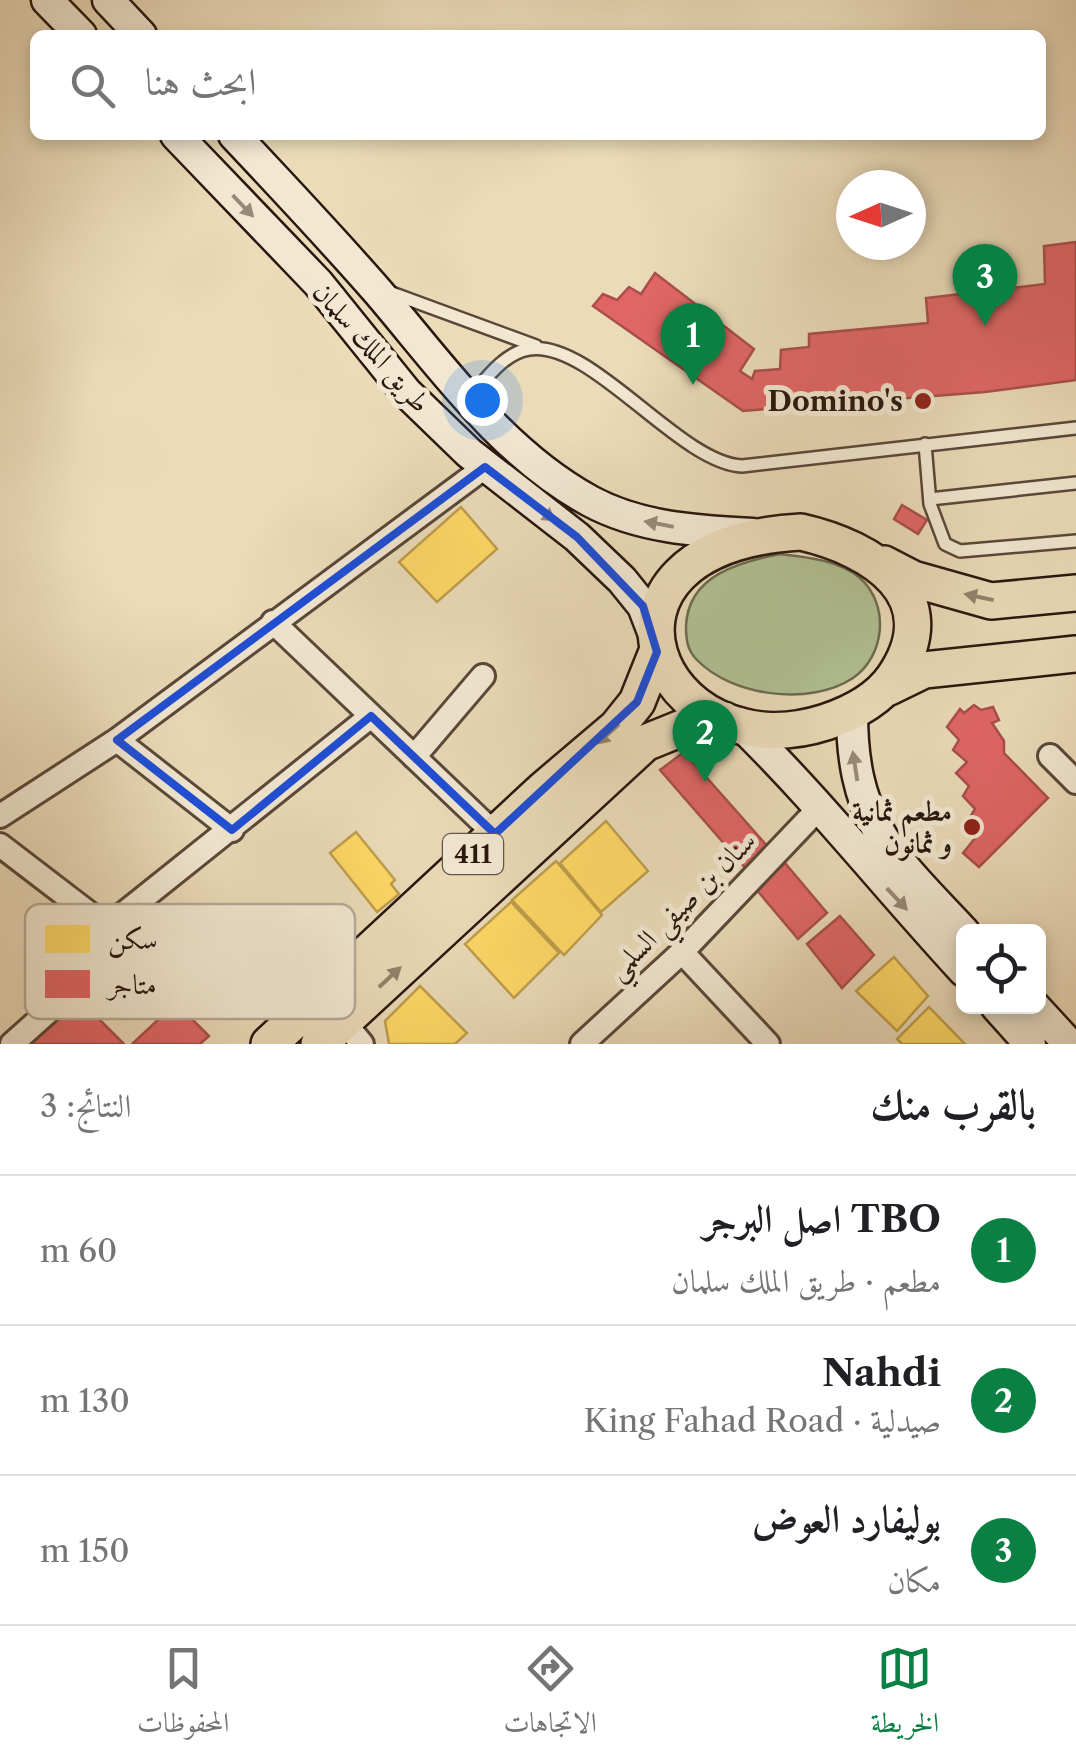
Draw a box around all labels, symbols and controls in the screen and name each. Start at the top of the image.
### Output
search box [30,30,1046,140]
icon: search [65,58,120,113]
text: ابحث هنا [145,58,256,105]
north arrow [836,170,926,260]
one-way arrow [231,193,254,217]
pin: 3 [952,244,1018,326]
street label: طريق الملك سلمان [305,275,438,420]
pin: 1 [660,302,726,385]
your location [457,375,508,426]
place label: Domino's [768,384,903,418]
marker: Domino's [912,390,934,412]
one-way arrow [530,502,556,522]
one-way arrow [643,516,674,532]
one-way arrow [963,589,994,605]
pin: 2 [672,700,738,782]
one-way arrow [596,723,621,745]
one-way arrow [847,750,863,781]
place label: مطعم ثمانية و ثمانون [852,794,952,861]
marker: مطعم ثمانية و ثمانون [961,816,983,838]
street label: سنان بن صيفي السلمي [600,824,770,994]
road number: 411 [443,834,503,874]
one-way arrow [885,887,908,911]
legend [25,904,355,1019]
text: سكن [108,922,158,958]
map controls [956,924,1046,1014]
button: locate [956,924,1046,1014]
one-way arrow [377,966,401,989]
text: متاجر [105,967,157,1001]
text: بالقرب منك [870,1078,1036,1130]
text: النتائج: 3 [40,1086,131,1125]
text: TBO اصل البرجر [703,1195,941,1242]
text: 60 m [40,1231,117,1270]
text: 1 [996,1231,1011,1270]
text: مطعم · طريق الملك سلمان [671,1261,941,1300]
text: Nahdi [822,1349,941,1396]
text: 130 m [40,1381,130,1420]
text: 2 [994,1381,1013,1420]
text: صيدلية · King Fahad Road [584,1401,941,1440]
text: بوليفارد العوض [752,1495,941,1542]
text: 150 m [40,1531,129,1570]
text: 3 [994,1531,1013,1570]
text: مكان [887,1561,941,1600]
tab: المحفوظات [137,1641,229,1750]
tab: الاتجاهات [503,1641,597,1750]
tab: الخريطة [871,1641,939,1750]

